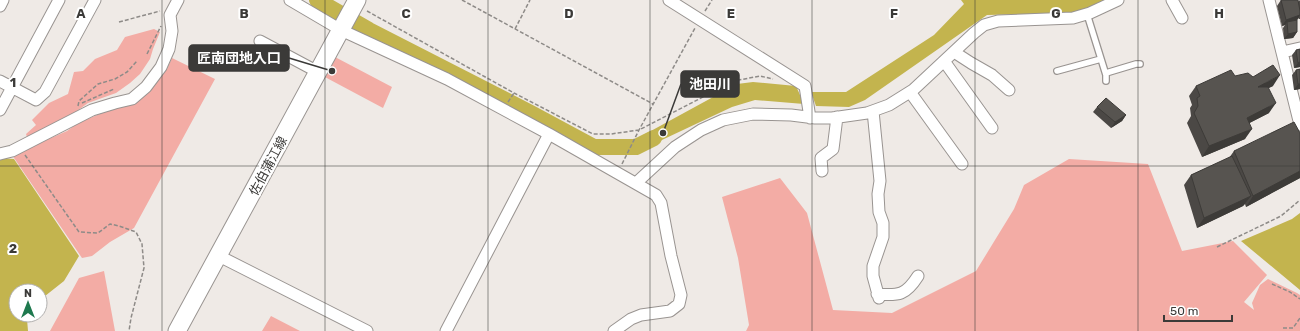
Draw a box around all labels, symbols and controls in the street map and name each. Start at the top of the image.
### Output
text: A [76,6,86,21]
text: B [239,6,249,21]
text: C [401,6,411,21]
text: D [564,6,574,21]
text: E [727,6,735,21]
text: F [890,6,898,21]
text: G [1051,6,1061,21]
text: H [1214,6,1224,21]
callout: 匠南団地入口 [189,45,289,71]
text: 匠南団地入口 [197,50,281,67]
callout: 池田川 [681,71,739,97]
text: 1 [10,75,16,90]
text: 池田川 [689,76,731,93]
street label: 佐伯蒲江線 [246,134,290,198]
text: 2 [9,241,17,256]
north arrow [8,283,48,323]
text: N [24,287,32,300]
scale bar [1164,297,1232,323]
text: 50 m [1170,304,1198,318]

